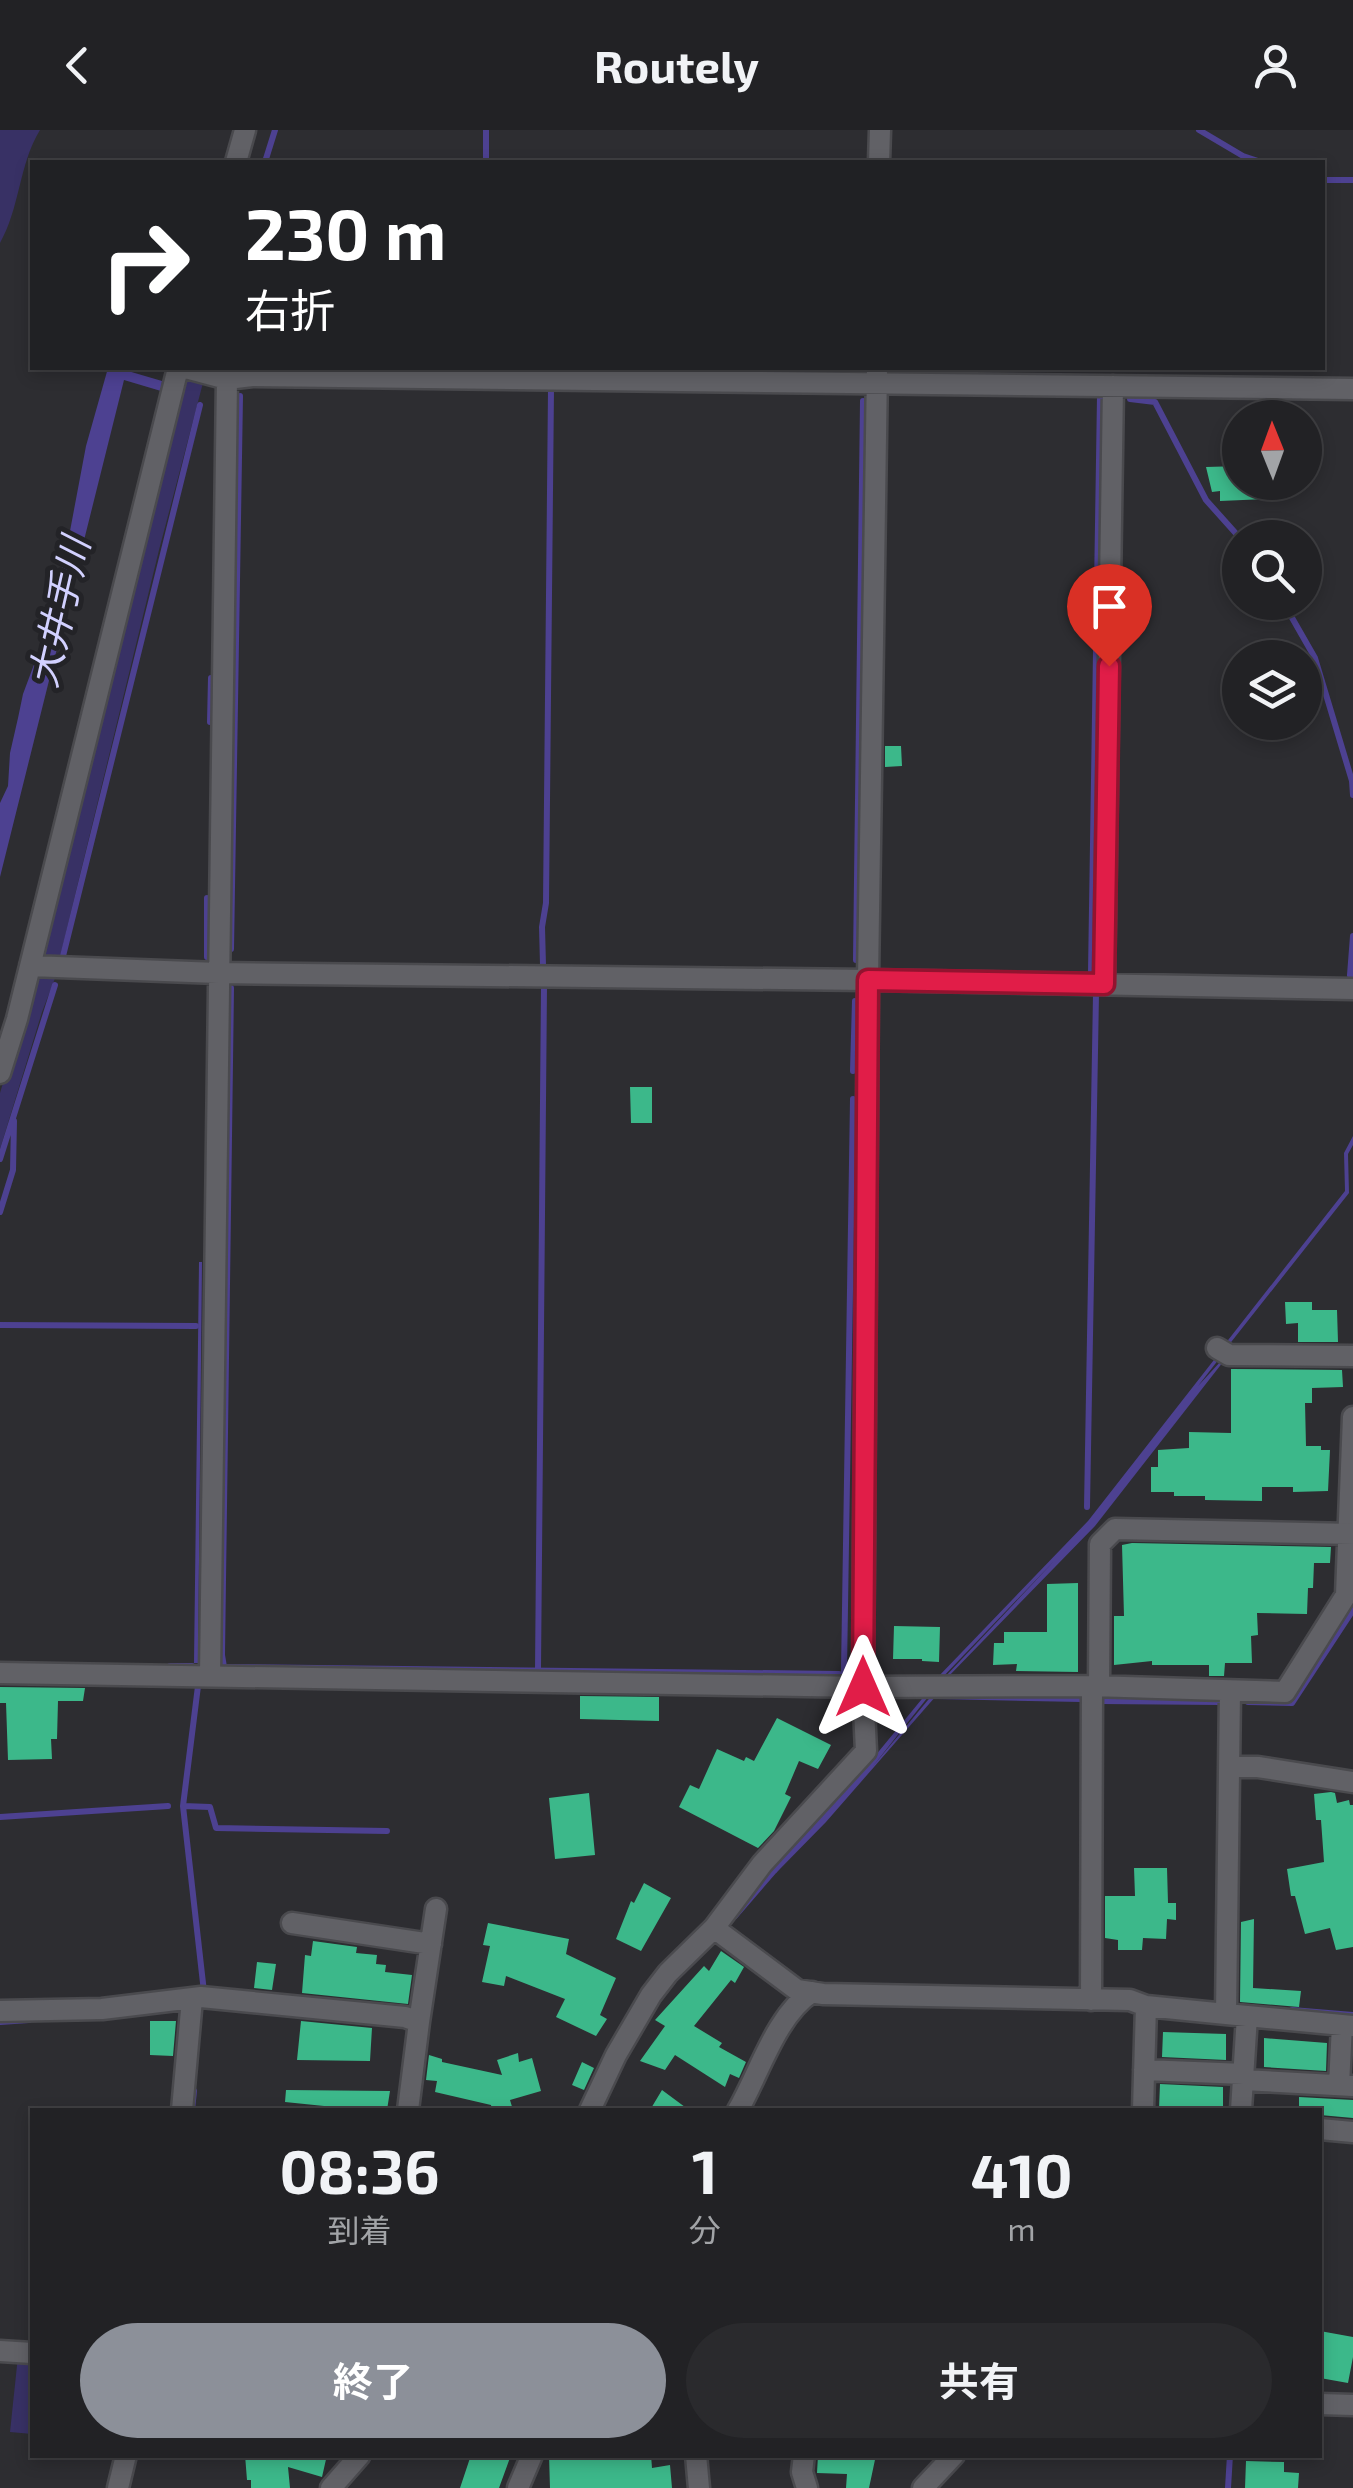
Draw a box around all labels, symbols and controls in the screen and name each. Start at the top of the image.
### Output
icon: back [50,38,105,93]
text: Routely [594,38,759,92]
icon: person [1248,38,1303,93]
text: 230 m [245,190,446,274]
icon: right [80,200,210,330]
text: 右折 [245,282,335,336]
north arrow [1222,400,1322,500]
map controls [1222,400,1322,740]
button: search [1222,520,1322,620]
water label: 大井手川 [18,529,98,691]
pin [1067,564,1152,667]
icon: arrive [1082,579,1137,634]
button: layers [1222,640,1322,740]
position arrow [811,1635,915,1739]
text: 08:36 [279,2134,440,2206]
text: 1 [692,2134,718,2206]
text: 410 [971,2138,1073,2210]
text: m [1007,2209,1036,2247]
text: 到着 [328,2210,392,2248]
text: 分 [689,2210,721,2248]
button: 終了 [80,2323,666,2438]
button: 共有 [686,2323,1272,2438]

